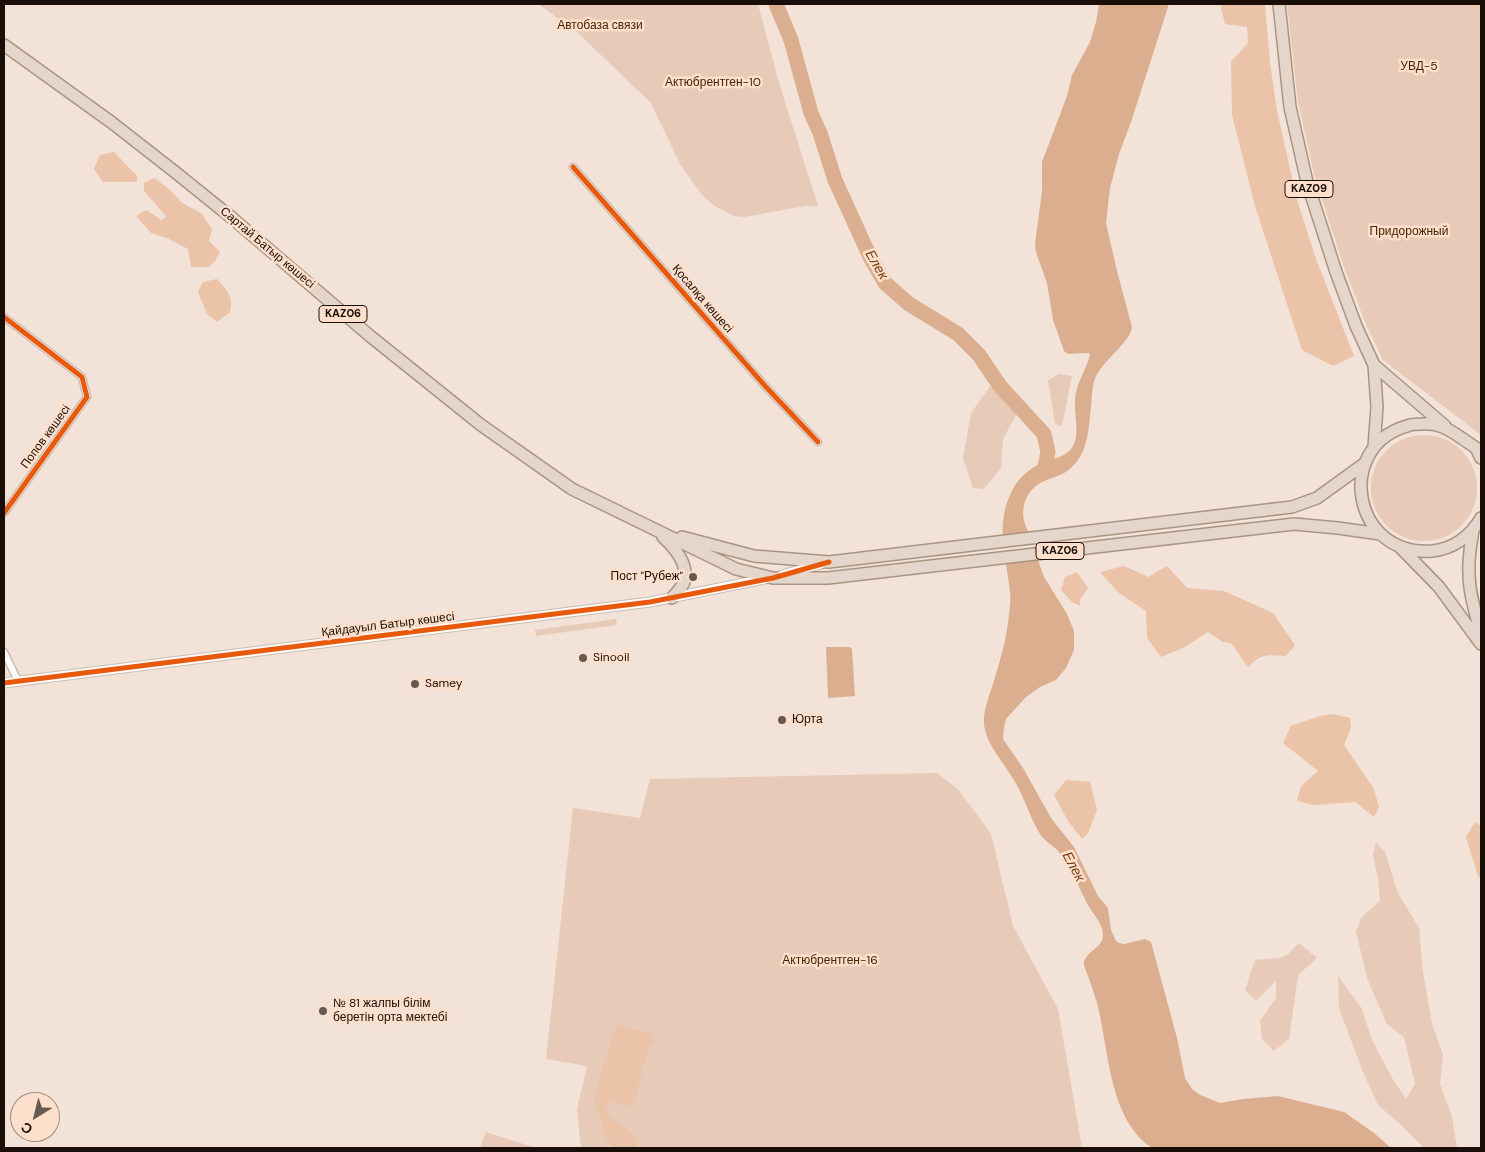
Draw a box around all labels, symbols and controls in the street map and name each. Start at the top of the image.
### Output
park label: Автобаза связи [557,19,643,33]
park label: УВД-5 [1400,60,1438,74]
park label: Актюбрентген-10 [665,76,761,90]
road number: KAZ09 [1285,180,1333,198]
street label: Сартай Батыр көшесі [217,204,317,292]
park label: Придорожный [1370,225,1448,239]
water label: Елек [861,247,891,283]
street label: Қосалқа көшесі [669,262,735,336]
road number: KАZ06 [319,306,367,322]
street label: Попов көшесі [18,402,74,472]
road number: KАZ06 [1036,542,1084,560]
place label: Пост "Рубеж" [611,570,683,584]
marker: Пост "Рубеж" [687,571,699,583]
street label: Қайдауыл Батыр көшесі [321,610,455,640]
place label: Sinooil [593,651,630,665]
marker: Sinooil [577,652,589,664]
place label: Samey [425,677,462,691]
marker: Samey [409,678,421,690]
place label: Юрта [792,713,823,727]
marker: Юрта [776,714,788,726]
water label: Елек [1058,849,1088,885]
park label: Актюбрентген-16 [782,954,878,968]
place label: № 81 жалпы білім беретін орта мектебі [333,997,447,1025]
marker: № 81 жалпы білім беретін орта мектебі [317,1005,329,1017]
north arrow [10,1092,60,1142]
text: С [17,1118,36,1139]

